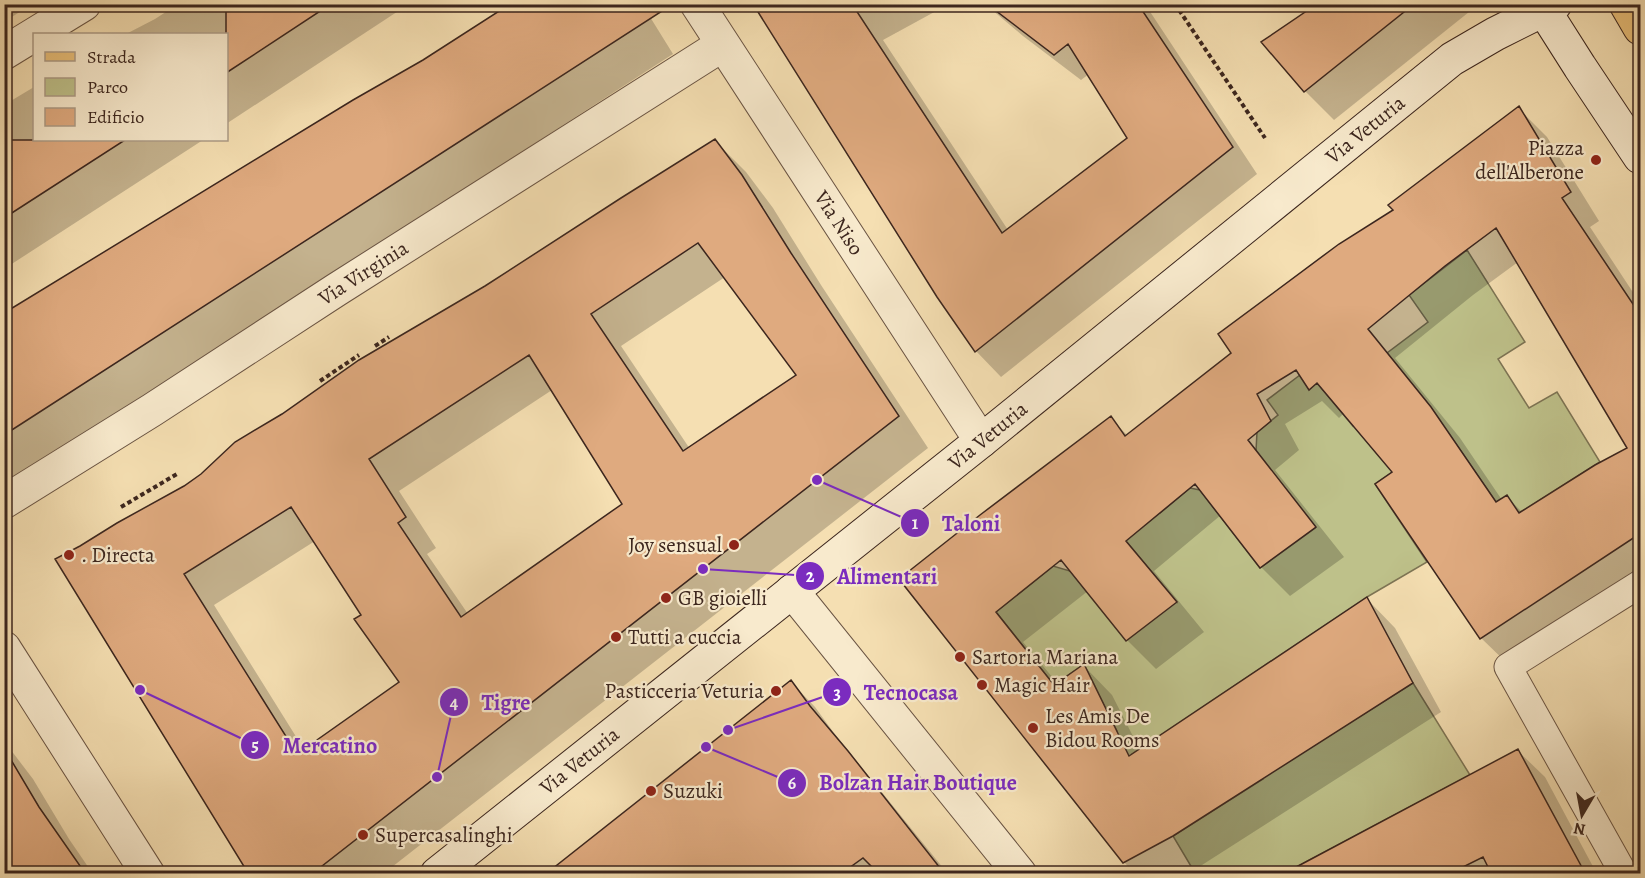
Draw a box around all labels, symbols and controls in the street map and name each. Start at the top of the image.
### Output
legend [33,33,228,141]
text: Strada [87,45,136,69]
text: Parco [87,75,128,99]
street label: Via Veturia [1319,89,1411,171]
text: Edificio [87,105,144,129]
place label: Piazza dell'Alberone [1475,134,1584,186]
marker: Piazza dell'Alberone [1589,153,1603,167]
street label: Via Niso [807,184,870,261]
street label: Via Virginia [312,234,414,313]
street label: Via Veturia [941,395,1034,477]
callout: Taloni [900,503,1012,543]
text: Taloni [942,509,1000,539]
text: 1 [912,511,919,535]
place label: Joy sensual [628,531,722,559]
marker: Joy sensual [727,538,741,552]
place label: . Directa [81,541,155,569]
marker: . Directa [62,548,76,562]
callout: Alimentari [795,556,949,596]
text: Alimentari [836,562,937,592]
text: 2 [806,564,815,588]
place label: GB gioielli [678,584,767,612]
marker: GB gioielli [659,591,673,605]
place label: Tutti a cuccia [628,623,742,651]
marker: Tutti a cuccia [609,630,623,644]
place label: Sartoria Mariana [972,643,1118,671]
marker: Sartoria Mariana [953,650,967,664]
place label: Magic Hair [994,671,1090,699]
callout: Tecnocasa [822,672,971,712]
place label: Pasticceria Veturia [605,677,764,705]
text: Tecnocasa [864,678,959,708]
marker: Magic Hair [975,678,989,692]
text: 3 [833,681,841,705]
callout: Tigre [439,682,542,722]
marker: Pasticceria Veturia [769,684,783,698]
text: Tigre [482,688,530,718]
text: 4 [450,690,459,714]
place label: Les Amis De Bidou Rooms [1045,702,1160,754]
street label: Via Veturia [533,720,625,802]
marker: Les Amis De Bidou Rooms [1026,721,1040,735]
callout: Mercatino [240,725,389,765]
text: Mercatino [283,731,377,761]
text: 5 [251,733,259,757]
callout: Bolzan Hair Boutique [777,763,1029,803]
text: Bolzan Hair Boutique [819,768,1017,798]
text: 6 [788,771,796,795]
place label: Suzuki [663,777,723,805]
marker: Suzuki [644,784,658,798]
north arrow [1552,785,1612,845]
text: N [1572,817,1587,841]
place label: Supercasalinghi [375,821,513,849]
marker: Supercasalinghi [356,828,370,842]

